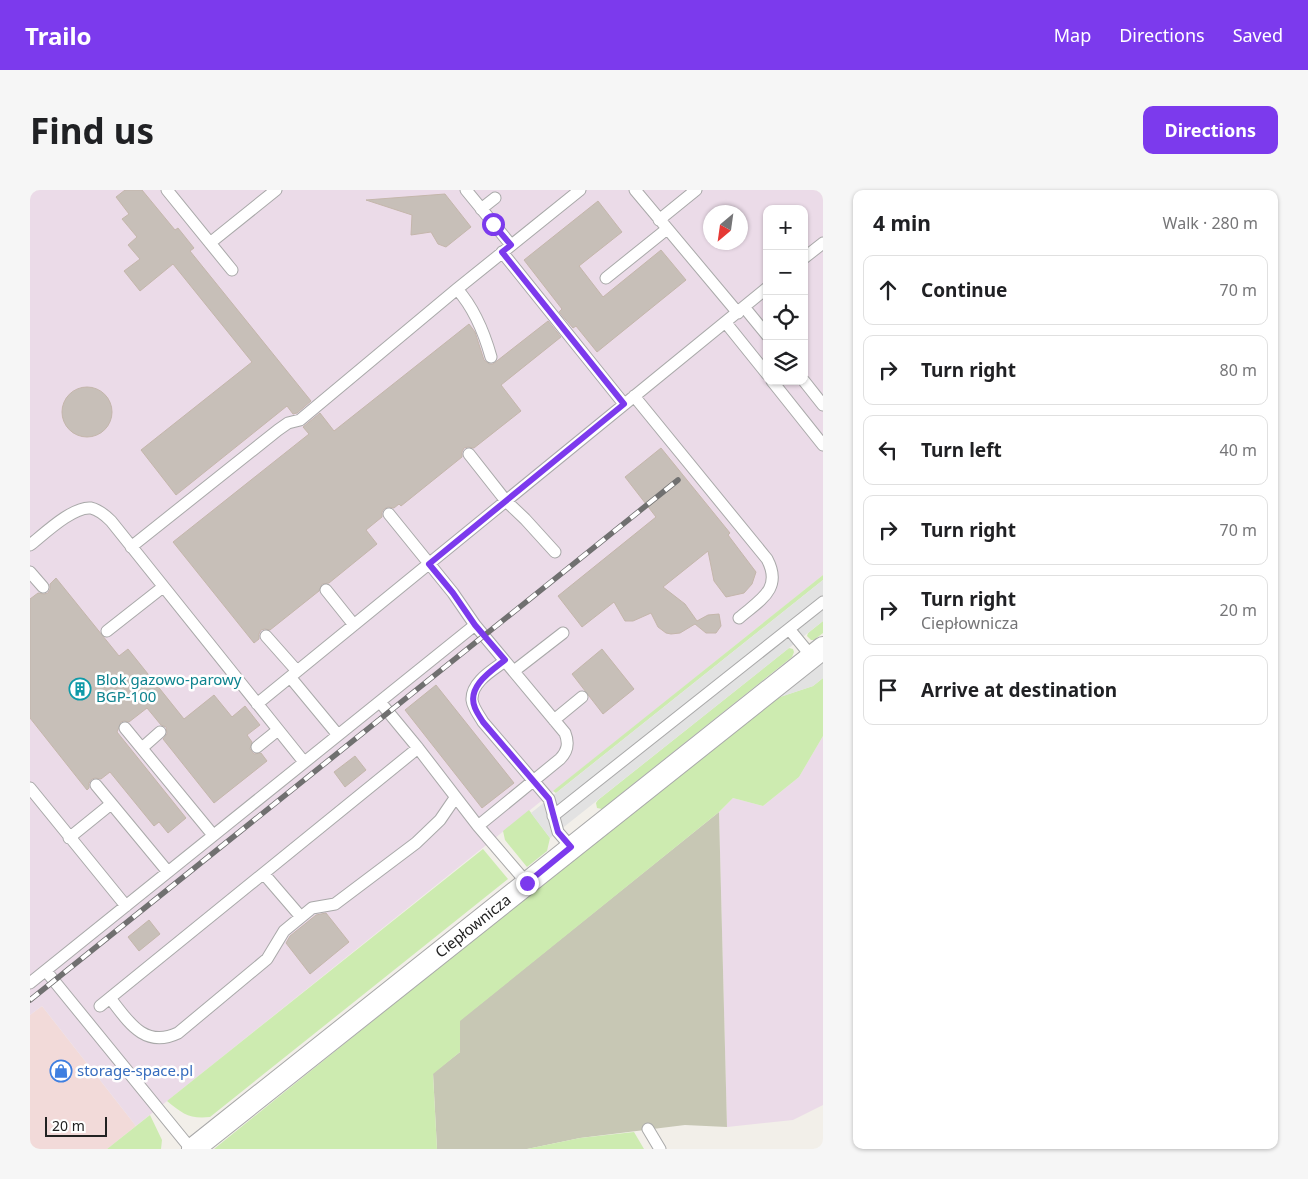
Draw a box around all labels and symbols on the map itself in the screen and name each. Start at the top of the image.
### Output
north arrow [703,205,748,250]
route start [482,213,505,236]
place label: Blok gazowo-parowy BGP-100 [96,669,242,706]
building icon: Blok gazowo-parowy BGP-100 [68,677,92,701]
route end [516,872,539,895]
street label: Ciepłownicza [431,889,515,962]
shop icon: storage-space.pl [49,1059,73,1083]
place label: storage-space.pl [77,1060,193,1080]
scale bar [45,1114,108,1137]

